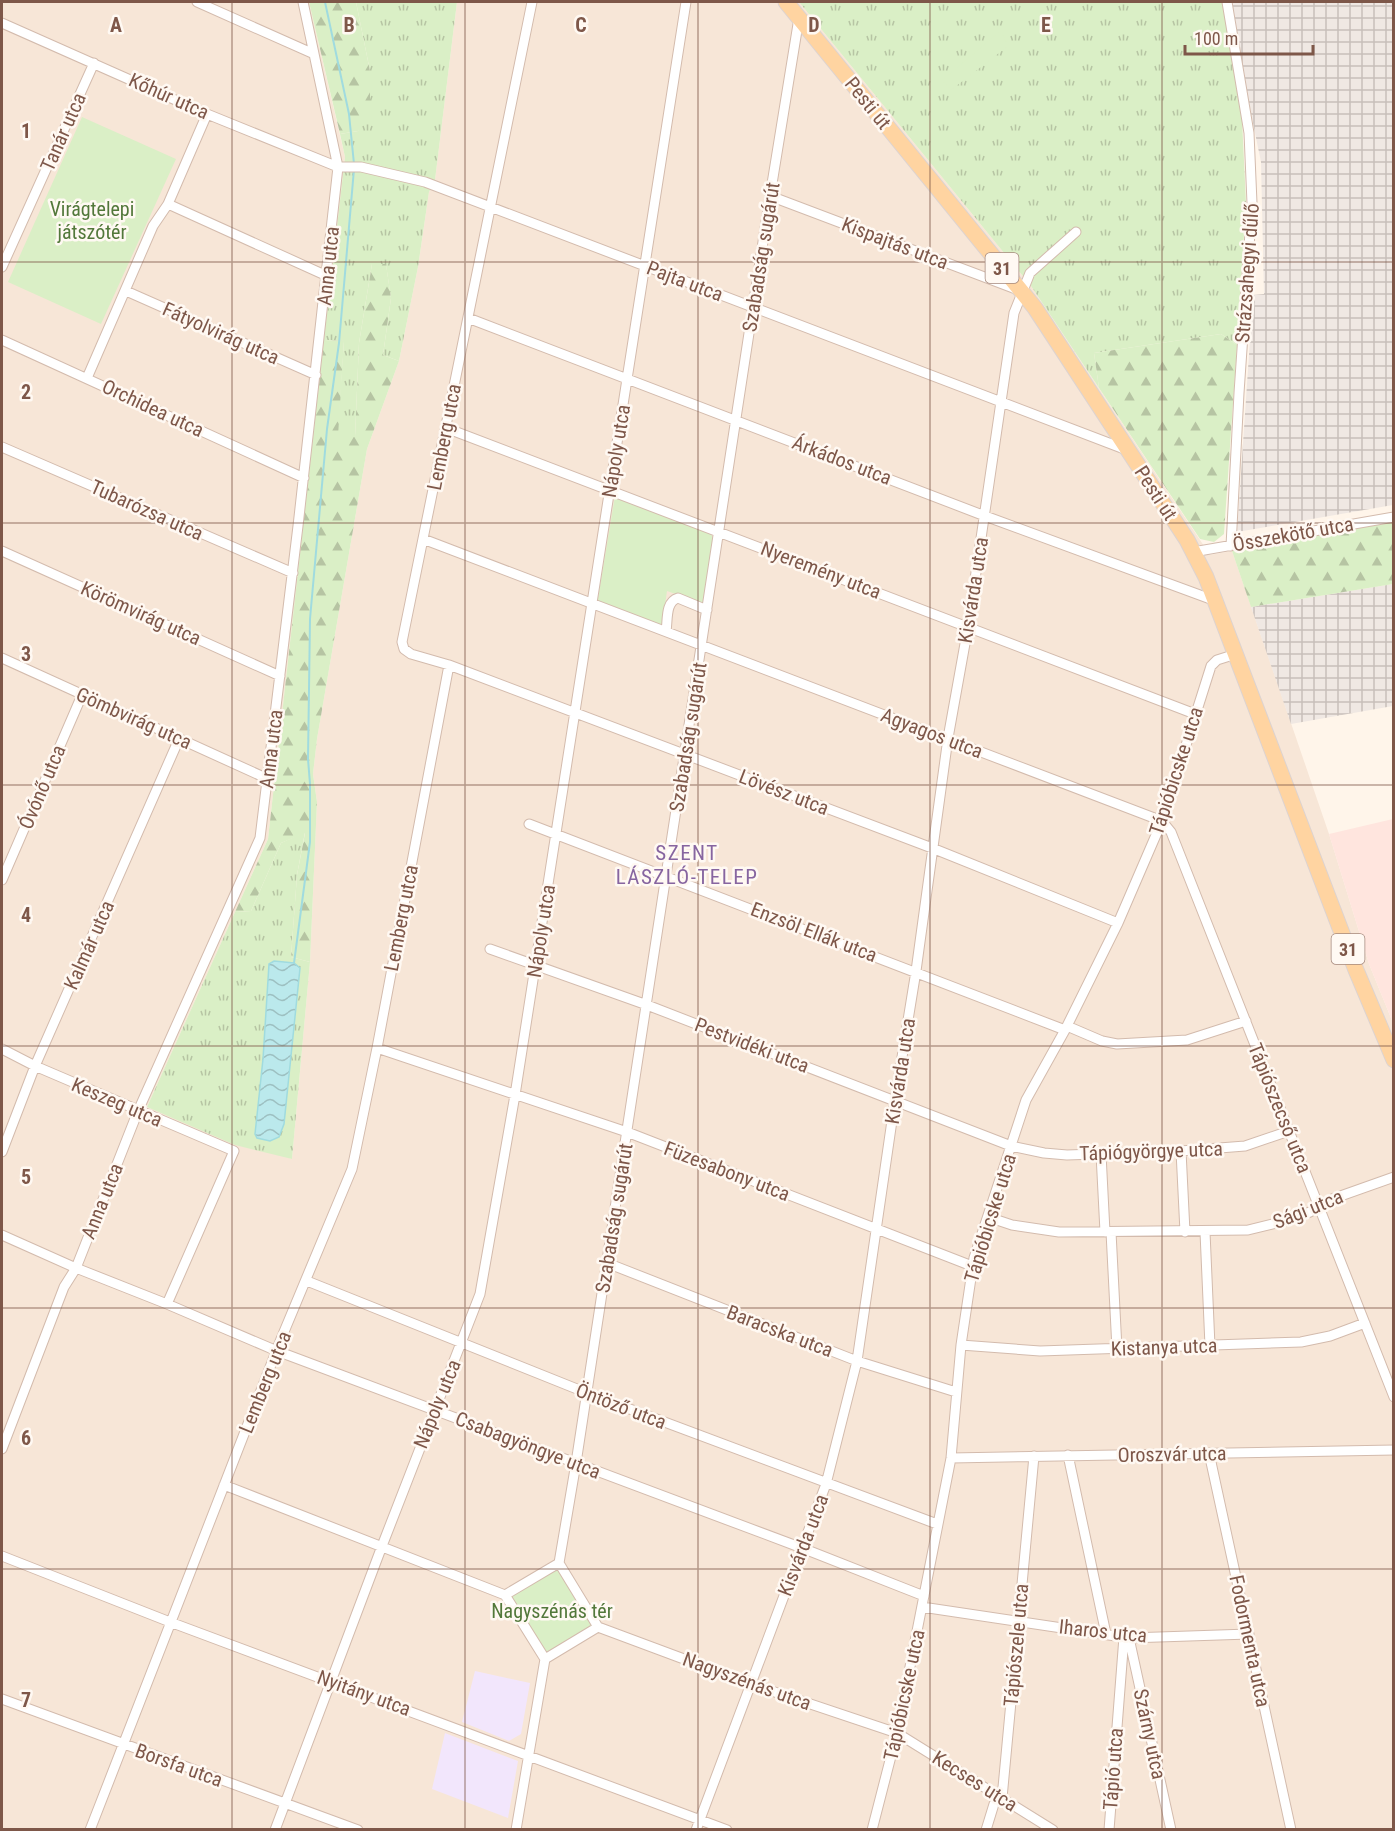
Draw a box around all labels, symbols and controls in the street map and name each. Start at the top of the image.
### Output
text: A [110,13,122,37]
text: B [343,13,355,37]
text: C [575,13,587,37]
text: D [808,13,820,37]
text: E [1041,13,1051,37]
scale bar [1185,18,1312,56]
text: 100 m [1194,28,1238,49]
street label: Kőhúr utca [125,68,213,124]
street label: Pesti út [840,72,896,134]
street label: Tanár utca [35,89,91,175]
text: 1 [21,119,31,143]
street label: Szabadság sugárút [737,180,785,334]
park label: Virágtelepi játszótér [50,197,134,244]
street label: Strázsahegyi dűlő [1230,202,1264,344]
street label: Kispajtás utca [838,212,952,274]
street label: Anna utca [312,225,344,307]
road number: 31 [986,253,1018,283]
street label: Pajta utca [644,256,726,306]
street label: Fátyolvirág utca [159,297,283,369]
street label: Orchidea utca [98,374,208,442]
text: 2 [21,380,31,404]
street label: Lemberg utca [422,382,466,492]
street label: Nápoly utca [597,403,635,499]
street label: Árkádos utca [789,430,895,490]
street label: Pesti út [1130,461,1182,525]
street label: Tubarózsa utca [87,474,207,546]
street label: Összekötő utca [1231,512,1355,556]
street label: Kisvárda utca [953,535,993,645]
street label: Nyeremény utca [758,536,884,604]
street label: Körömvirág utca [77,576,205,650]
text: 3 [21,642,31,666]
street label: Szabadság sugárút [664,660,712,814]
street label: Gömbvirág utca [72,682,196,754]
street label: Agyagos utca [878,703,986,763]
street label: Tápióbicske utca [1144,704,1208,838]
street label: Anna utca [254,708,288,790]
street label: Óvónő utca [14,741,70,833]
street label: Lövész utca [736,764,832,820]
district label: SZENT LÁSZLÓ-TELEP [616,841,758,889]
street label: Lemberg utca [379,863,423,973]
street label: Nápoly utca [522,883,560,979]
street label: Kalmár utca [59,897,119,993]
street label: Enzsöl Ellák utca [747,897,881,967]
text: 4 [21,903,31,927]
road number: 31 [1332,934,1364,964]
street label: Pestvidéki utca [691,1012,813,1078]
street label: Kisvárda utca [880,1016,920,1126]
street label: Tápiószecső utca [1243,1040,1317,1176]
street label: Keszeg utca [68,1072,166,1132]
street label: Füzesabony utca [661,1136,793,1206]
street label: Tápiógyörgye utca [1079,1136,1223,1166]
street label: Szabadság sugárút [590,1141,638,1295]
street label: Tápióbicske utca [959,1151,1021,1285]
street label: Anna utca [76,1160,128,1242]
text: 5 [21,1165,31,1189]
street label: Sági utca [1269,1184,1347,1234]
street label: Baracska utca [724,1300,836,1362]
street label: Lemberg utca [234,1327,296,1437]
street label: Kistanya utca [1110,1333,1218,1361]
street label: Nápoly utca [408,1356,466,1452]
street label: Öntöző utca [572,1378,670,1434]
street label: Csabagyöngye utca [452,1406,604,1484]
text: 6 [21,1426,31,1450]
street label: Oroszvár utca [1117,1441,1227,1467]
street label: Kisvárda utca [773,1491,833,1599]
street label: Fodormenta utca [1224,1573,1276,1709]
street label: Tápiószele utca [999,1582,1033,1708]
park label: Nagyszénás tér [491,1599,613,1623]
street label: Iharos utca [1058,1614,1148,1648]
street label: Tápióbicske utca [878,1627,930,1763]
street label: Nagyszénás utca [680,1647,814,1715]
street label: Nyitány utca [314,1665,414,1721]
street label: Szárny utca [1129,1687,1171,1781]
text: 7 [21,1688,31,1712]
street label: Tápió utca [1098,1727,1128,1811]
street label: Borsfa utca [132,1738,226,1792]
street label: Kecses utca [928,1745,1022,1817]

